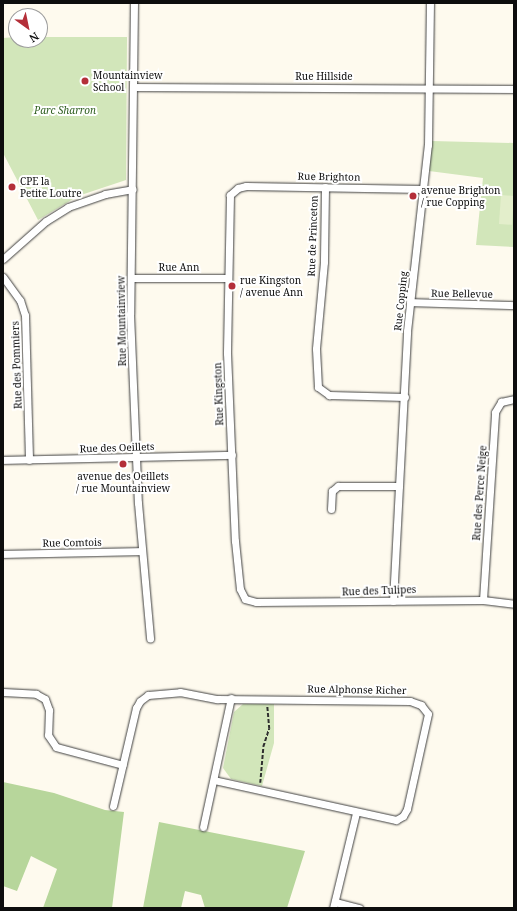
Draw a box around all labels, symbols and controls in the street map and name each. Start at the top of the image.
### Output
north arrow [8,8,48,48]
text: N [27,29,42,46]
place label: Mountainview School [93,69,163,92]
street label: Rue Hillside [295,71,353,83]
marker: Mountainview School [80,76,90,86]
park label: Parc Sharron [34,105,96,117]
street label: Rue Brighton [298,170,360,184]
place label: CPE la Petite Loutre [20,175,82,198]
marker: CPE la Petite Loutre [7,182,17,192]
place label: avenue Brighton / rue Copping [421,184,500,208]
marker: avenue Brighton / rue Copping [408,191,418,201]
street label: Rue de Princeton [306,195,320,277]
street label: Rue Ann [159,262,199,274]
street label: Rue Copping [392,270,410,332]
place label: rue Kingston / avenue Ann [240,274,303,298]
street label: Rue Mountainview [115,276,129,366]
marker: rue Kingston / avenue Ann [227,281,237,291]
street label: Rue Bellevue [431,287,493,301]
street label: Rue des Pommiers [9,321,25,409]
street label: Rue Kingston [212,362,226,426]
street label: Rue des Oeillets [79,441,155,455]
street label: Rue des Perce Neige [471,445,489,541]
marker: avenue des Oeillets / rue Mountainview [118,459,128,469]
place label: avenue des Oeillets / rue Mountainview [76,470,170,494]
street label: Rue Comtois [42,536,102,550]
street label: Rue des Tulipes [342,584,416,598]
street label: Rue Alphonse Richer [307,683,407,697]

